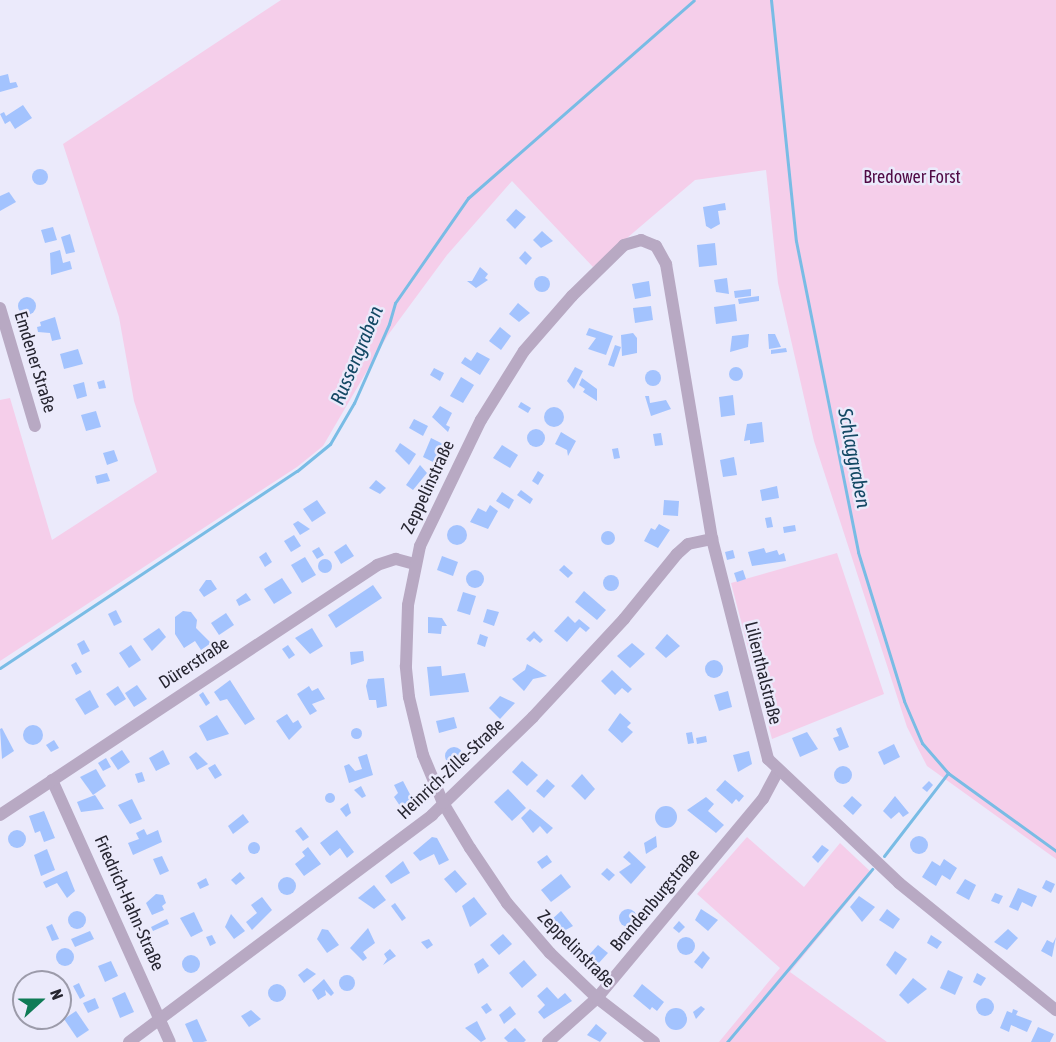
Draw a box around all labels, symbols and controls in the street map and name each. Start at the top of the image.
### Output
park label: Bredower Forst [863,166,961,188]
water label: Russengraben [324,302,388,408]
street label: Emdener Straße [9,309,61,415]
water label: Schlaggraben [834,406,876,510]
street label: Zeppelinstraße [397,437,459,537]
street label: Lilienthalstraße [740,619,786,727]
street label: Dürerstraße [155,632,233,694]
street label: Heinrich-Zille-Straße [393,714,509,824]
street label: Friedrich-Hahn-Straße [89,832,169,974]
street label: Brandenburgstraße [606,844,704,956]
street label: Zeppelinstraße [533,906,619,992]
north arrow [12,970,72,1030]
text: N [47,987,67,1002]

